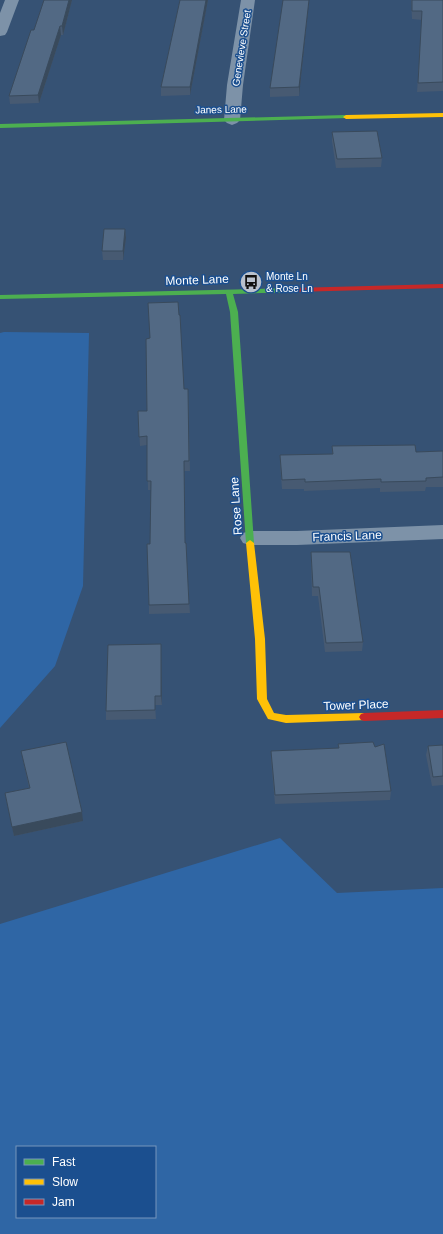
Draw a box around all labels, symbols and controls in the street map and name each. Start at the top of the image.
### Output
street label: Genevieve Street [230,9,253,87]
street label: Janes Lane [195,104,247,115]
bus stop icon: Monte Ln & Rose Ln [238,269,264,295]
place label: Monte Ln & Rose Ln [266,271,313,294]
street label: Monte Lane [165,272,229,288]
street label: Rose Lane [227,476,245,535]
street label: Francis Lane [312,528,382,544]
street label: Tower Place [323,697,389,713]
legend [16,1146,156,1218]
text: Fast [52,1155,76,1169]
text: Slow [52,1175,78,1189]
text: Jam [52,1195,75,1209]

